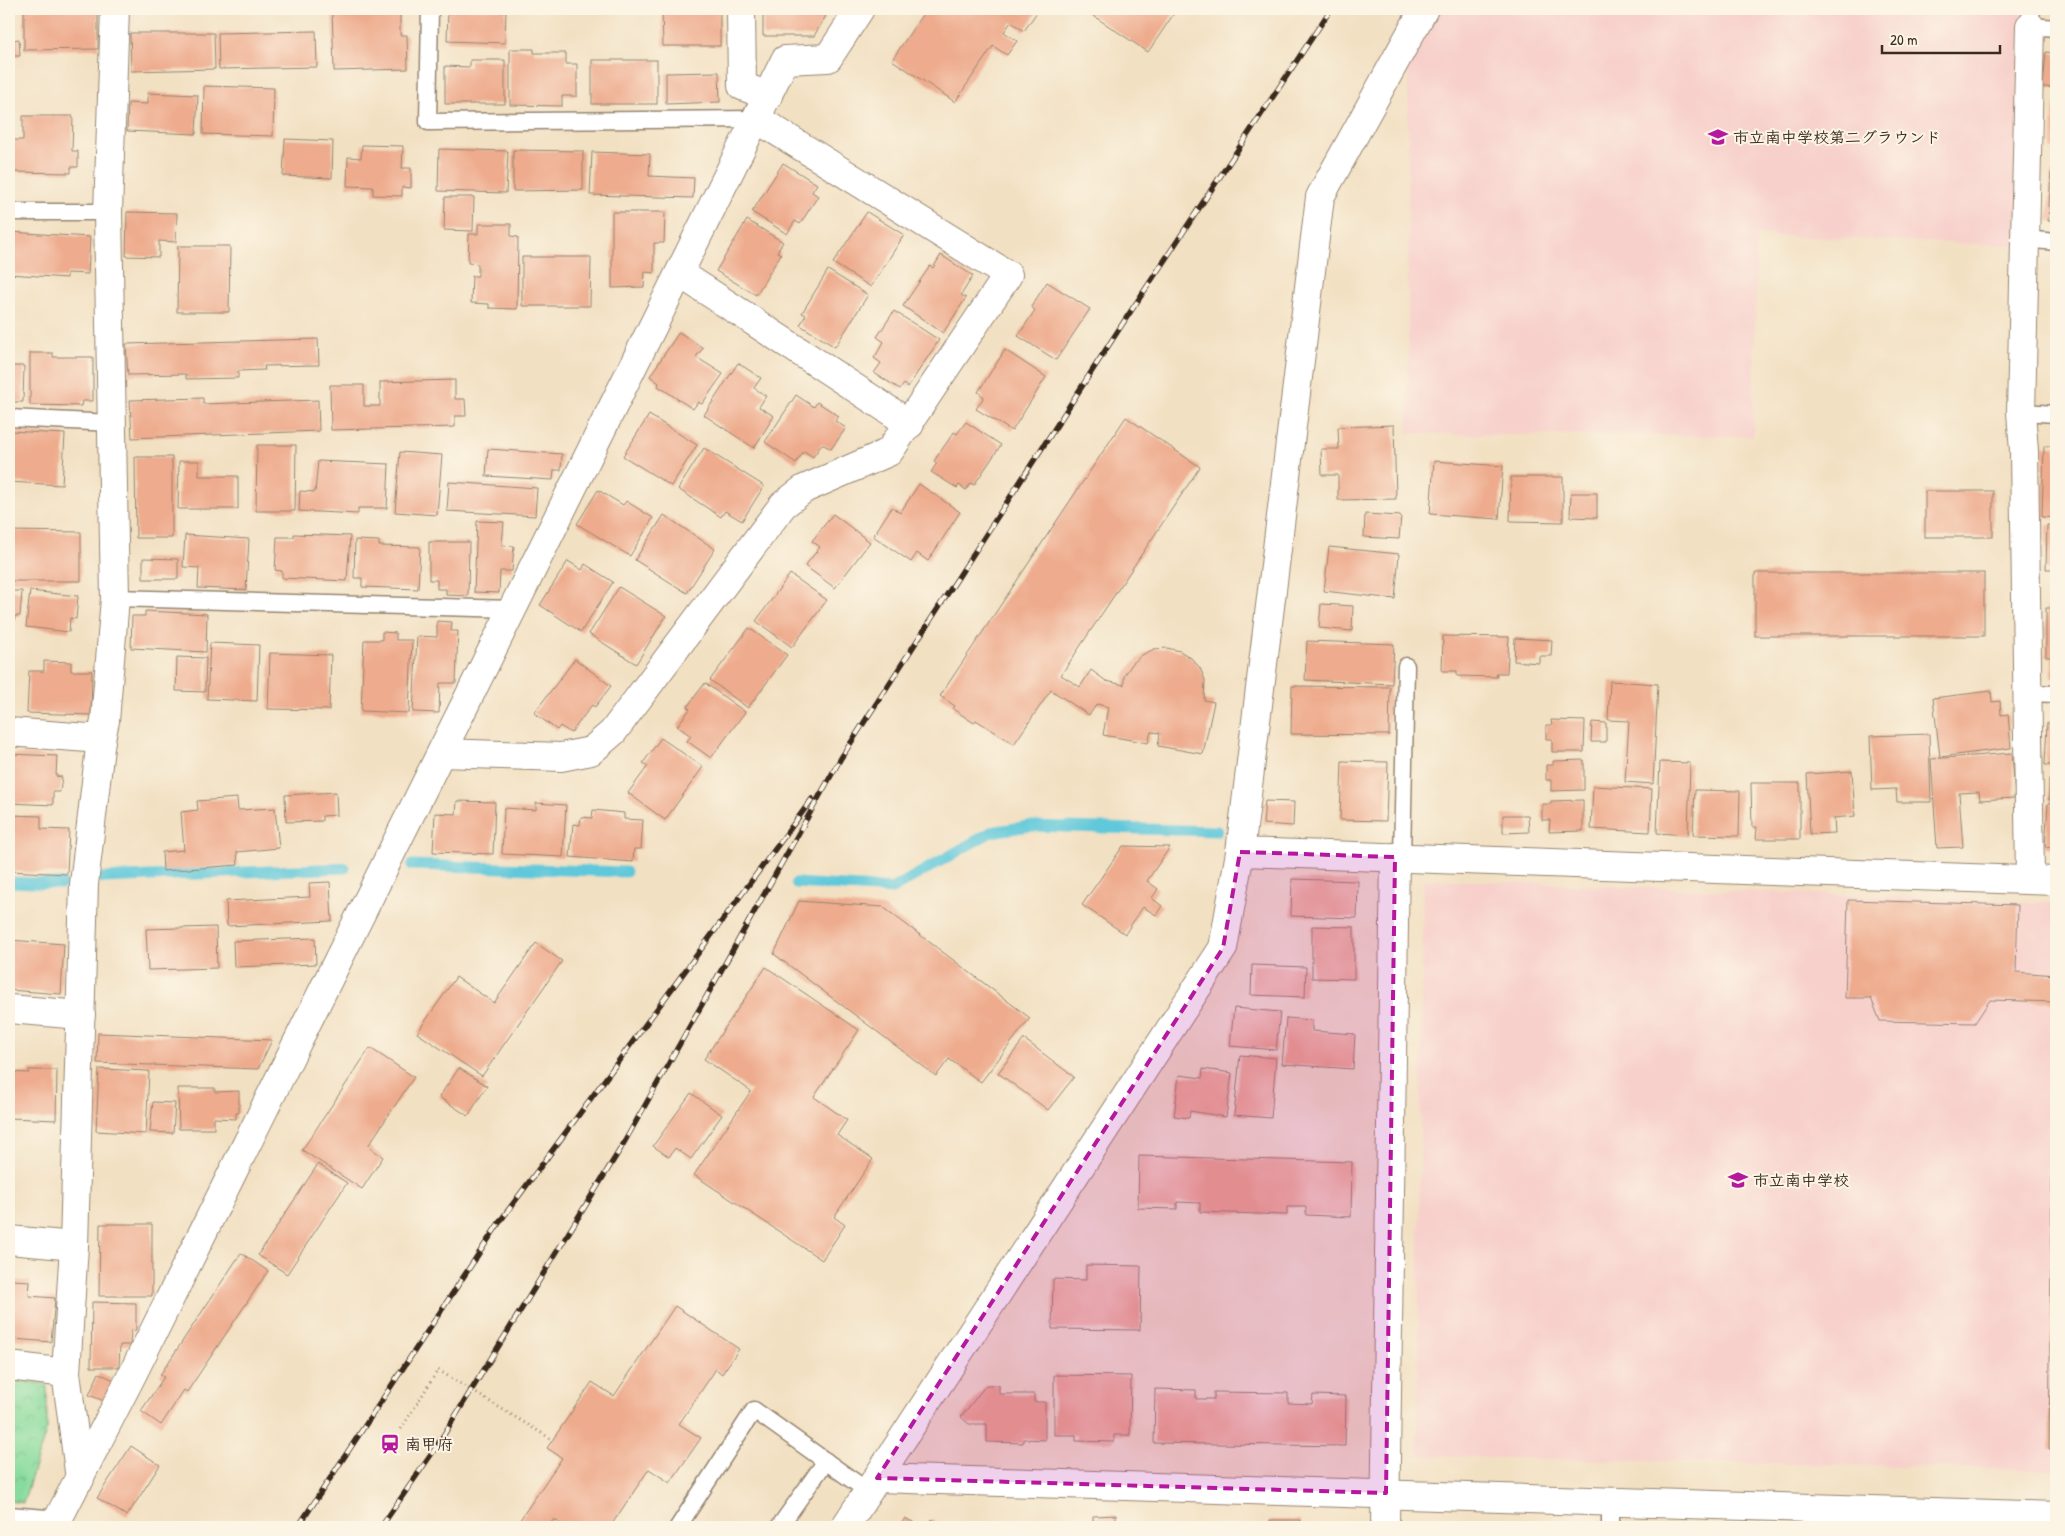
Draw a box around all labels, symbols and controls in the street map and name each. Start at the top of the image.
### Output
scale bar [1882,22,2000,54]
text: 20 m [1890,29,1917,50]
school or university icon: 市立南中学校第二グラウンド [1707,126,1729,148]
place label: 市立南中学校第二グラウンド [1733,126,1941,148]
school or university icon: 市立南中学校 [1727,1169,1749,1191]
place label: 市立南中学校 [1753,1169,1849,1191]
station icon: 南甲府 [379,1433,401,1455]
place label: 南甲府 [405,1433,453,1455]

